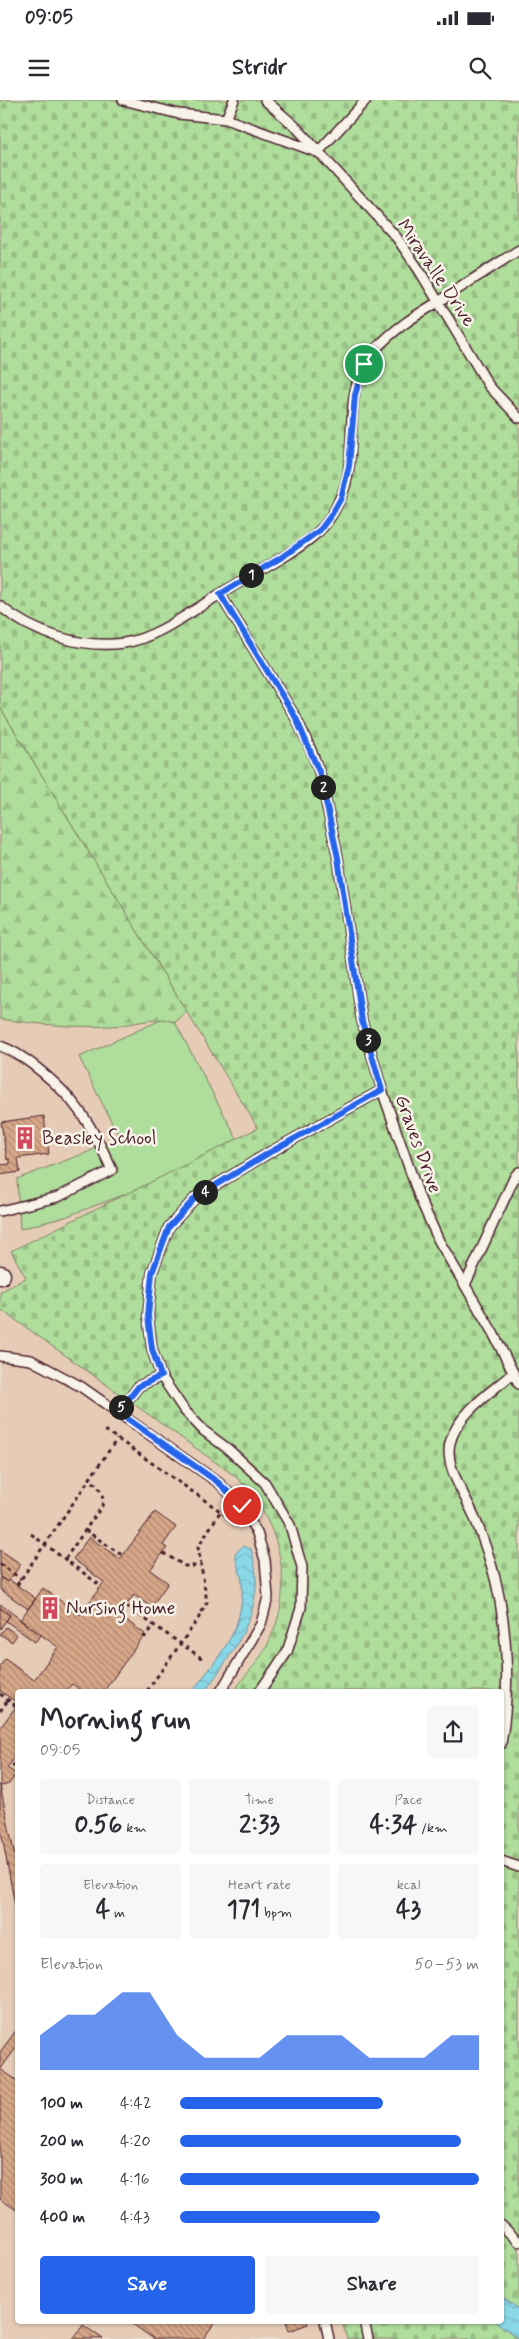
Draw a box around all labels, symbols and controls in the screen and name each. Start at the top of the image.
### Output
text: 09:05 [25,5,73,30]
icon: menu [25,54,53,82]
text: Stridr [232,54,287,82]
icon: search [466,54,494,82]
street label: Miravalle Drive [391,214,481,332]
pin [343,343,385,385]
icon: arrive [350,350,378,378]
pin: 1 [238,562,264,588]
text: 1 [248,566,255,584]
pin: 2 [310,774,336,800]
text: 2 [320,778,327,796]
pin: 3 [356,1028,380,1052]
text: 3 [365,1031,372,1049]
street label: Graves Drive [389,1091,447,1197]
building icon: Beasley School [12,1125,38,1151]
place label: Beasley School [42,1126,156,1152]
pin: 4 [192,1180,218,1204]
text: 4 [201,1183,210,1201]
pin: 5 [108,1394,134,1420]
text: 5 [117,1398,126,1416]
pin [221,1485,263,1527]
icon: check [228,1492,256,1520]
building icon: Nursing Home [37,1595,63,1621]
place label: Nursing Home [66,1596,175,1624]
text: Morning run [40,1702,191,1739]
button: share [427,1706,479,1758]
text: 09:05 [40,1740,80,1761]
text: Distance [86,1791,135,1809]
text: Time [245,1791,274,1809]
text: Pace [395,1791,422,1809]
text: 0.56 [74,1809,122,1842]
text: 2:33 [239,1809,280,1842]
text: 4:34 [369,1809,417,1842]
text: km [122,1819,147,1837]
text: /km [417,1819,448,1837]
text: Elevation [83,1876,138,1894]
text: Heart rate [228,1876,291,1894]
text: kcal [397,1876,420,1894]
text: 4 [96,1894,110,1927]
text: 171 [227,1894,260,1927]
text: 43 [396,1894,421,1927]
text: m [110,1904,125,1922]
text: bpm [260,1904,292,1922]
text: Elevation [40,1954,103,1975]
text: 50–53 m [415,1954,479,1975]
text: 100 m [40,2093,83,2114]
text: 4:42 [120,2093,151,2114]
text: 200 m [40,2131,84,2152]
text: 4:20 [120,2131,151,2152]
text: 300 m [40,2169,83,2190]
text: 4:16 [120,2169,150,2190]
text: 400 m [40,2207,85,2228]
text: 4:43 [120,2207,150,2228]
button: Save [40,2256,255,2314]
button: Share [265,2256,479,2314]

